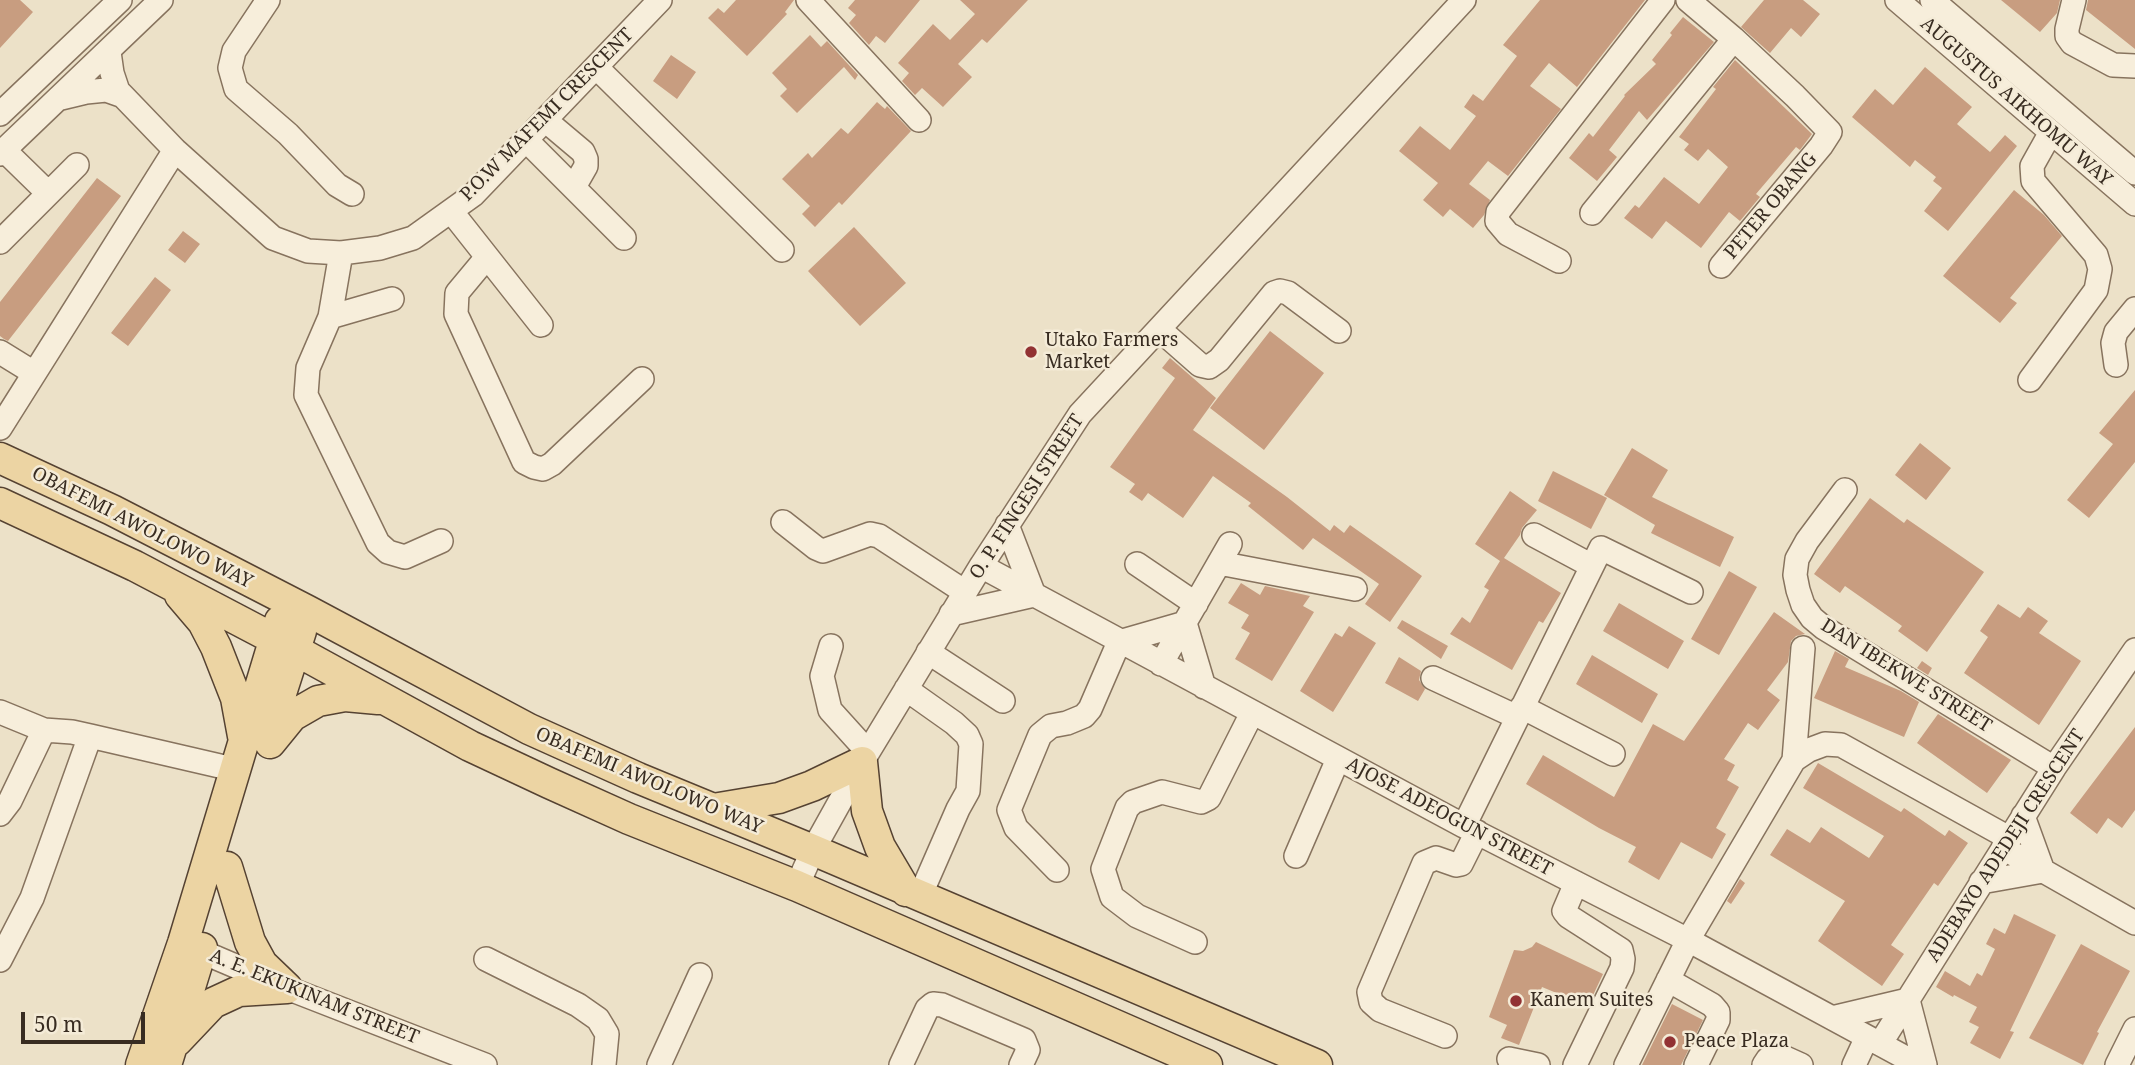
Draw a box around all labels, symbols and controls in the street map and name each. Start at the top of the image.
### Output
street label: AUGUSTUS AIKHOMU WAY [1916,13,2116,191]
street label: P.O.W MAFEMI CRESCENT [456,24,638,206]
street label: PETER OBANG [1720,148,1822,264]
place label: Utako Farmers Market [1045,330,1178,374]
marker: Utako Farmers Market [1023,344,1039,360]
street label: O. P. FINGESI STREET [965,410,1089,584]
street label: OBAFEMI AWOLOWO WAY [28,462,256,594]
street label: DAN IBEKWE STREET [1816,614,1996,738]
street label: OBAFEMI AWOLOWO WAY [532,723,766,839]
street label: ADEBAYO ADEDEJI CRESCENT [1922,725,2090,967]
street label: AJOSE ADEOGUN STREET [1342,753,1556,881]
street label: A. E. EKUKINAM STREET [206,945,422,1049]
place label: Kanem Suites [1530,990,1653,1012]
marker: Kanem Suites [1508,993,1524,1009]
scale bar [24,998,149,1042]
text: 50 m [34,1010,83,1038]
place label: Peace Plaza [1684,1031,1789,1053]
marker: Peace Plaza [1662,1034,1678,1050]

